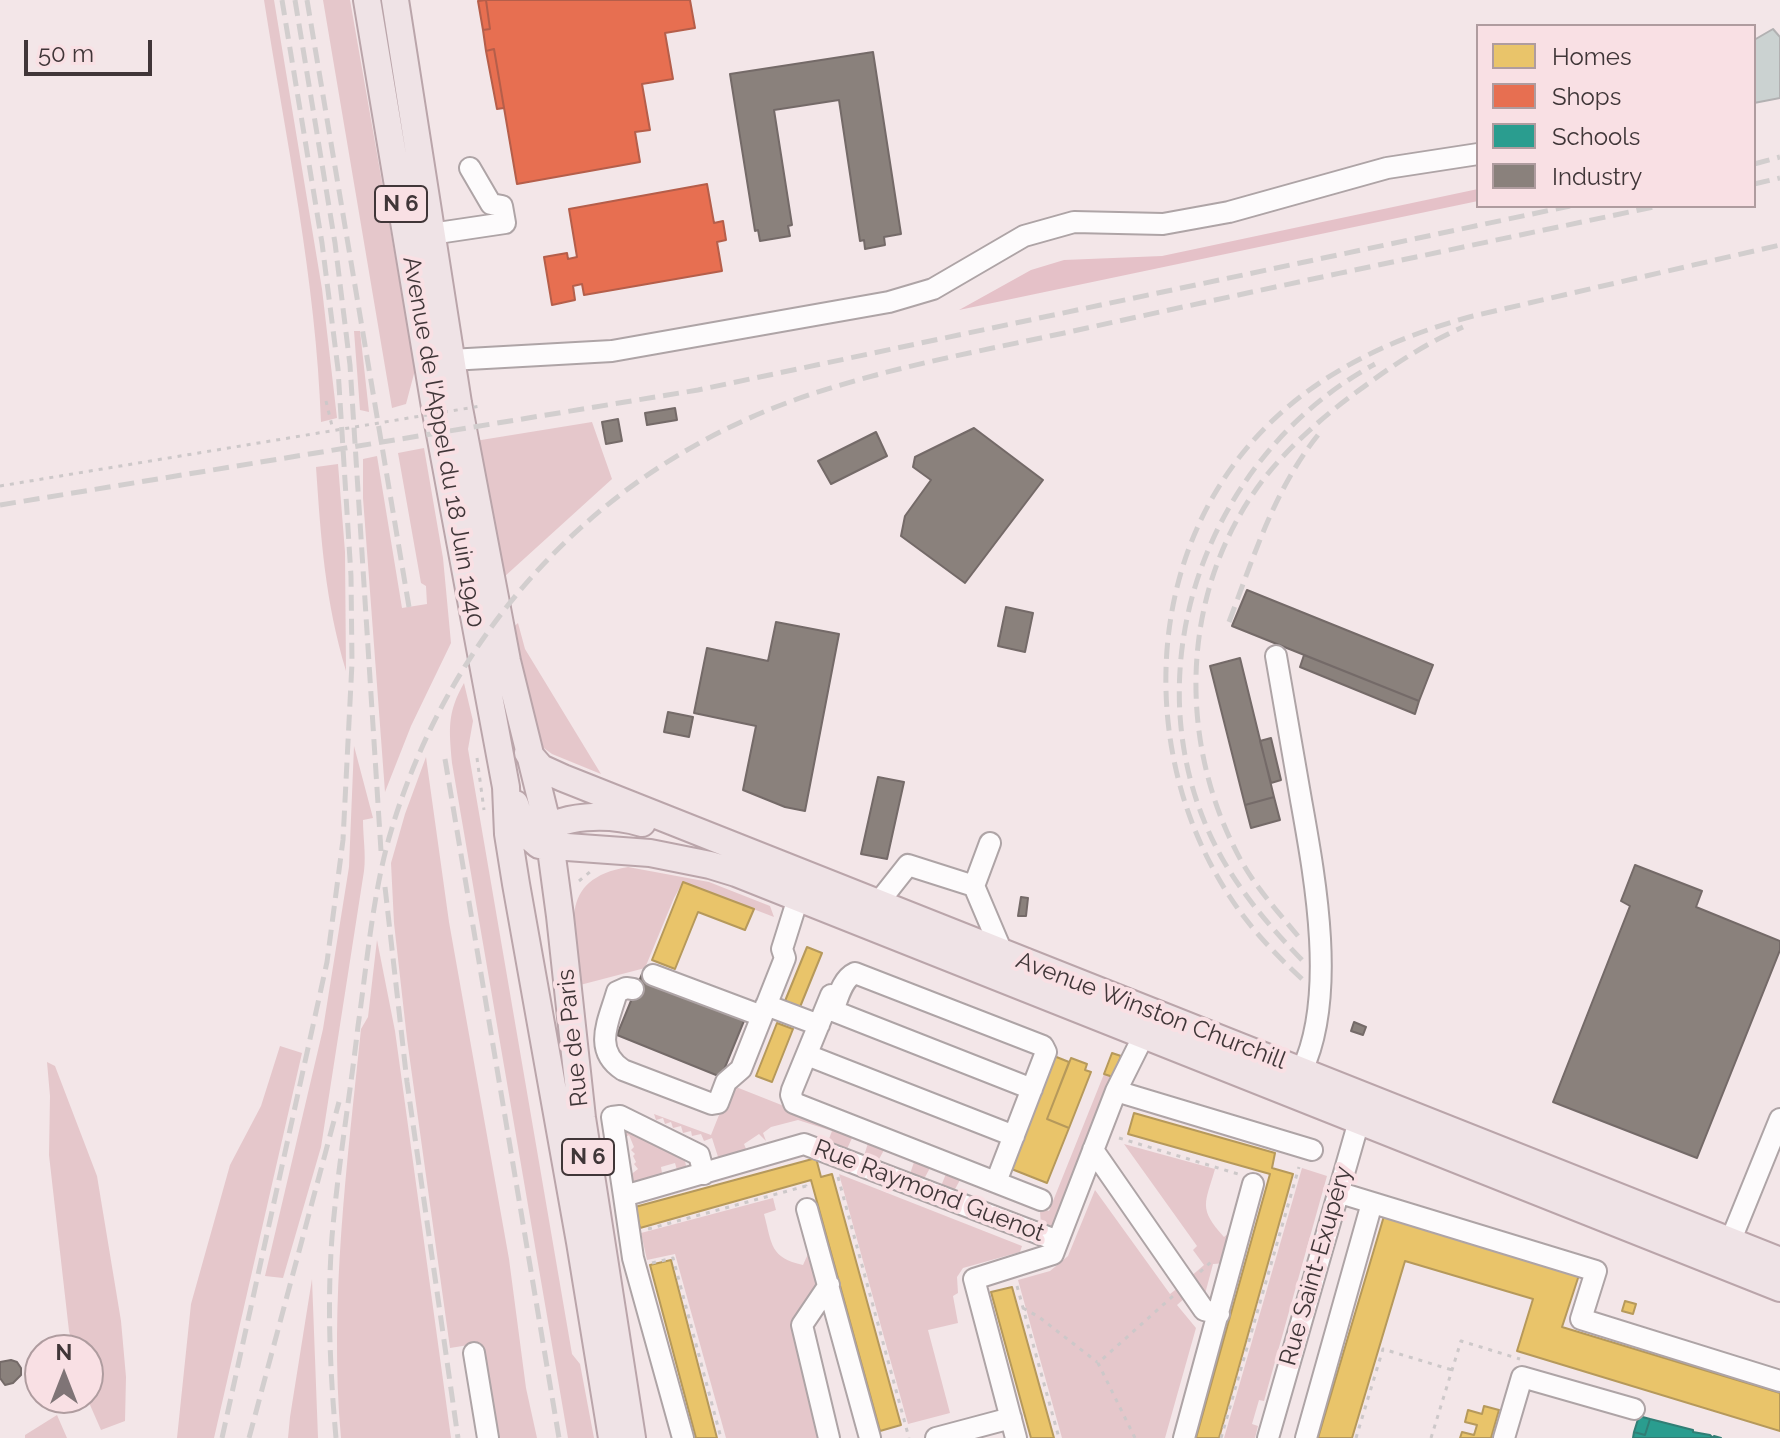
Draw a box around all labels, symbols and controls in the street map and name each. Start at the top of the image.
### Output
scale bar [28,24,156,74]
legend [1476,24,1756,208]
text: 50 m [38,39,94,68]
text: Homes [1552,42,1632,71]
text: Shops [1552,82,1621,111]
text: Schools [1552,122,1640,151]
text: Industry [1552,162,1642,191]
road number: N 6 [375,186,427,222]
street label: Avenue de l'Appel du 18 Juin 1940 [396,254,490,630]
street label: Avenue Winston Churchill [1012,946,1290,1076]
street label: Rue de Paris [551,968,595,1108]
street label: Rue Raymond Guenot [810,1134,1048,1248]
road number: N 6 [562,1139,614,1175]
street label: Rue Saint-Exupéry [1274,1163,1358,1369]
north arrow [24,1334,104,1414]
text: N [56,1339,72,1365]

